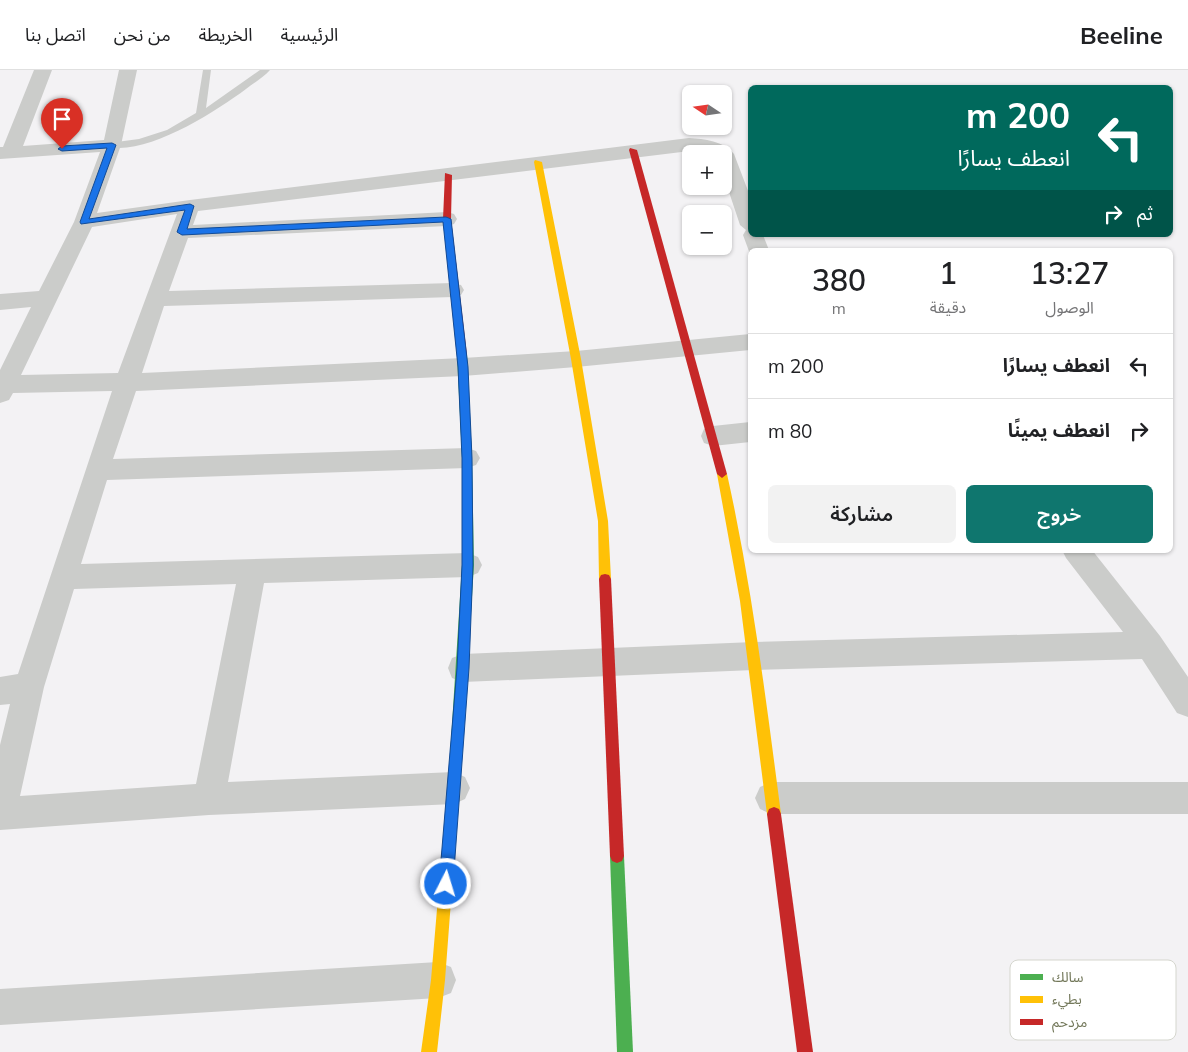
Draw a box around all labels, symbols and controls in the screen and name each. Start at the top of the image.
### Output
text: Beeline [1080,20,1163,50]
text: اتصل بنا [25,23,86,46]
text: من نحن [114,23,171,46]
text: الخريطة [199,23,253,46]
text: الرئيسية [281,23,338,46]
north arrow [682,85,732,135]
map controls [682,85,732,255]
text: 200 m [966,93,1070,137]
pin [41,98,83,149]
icon: arrive [48,105,76,133]
icon: left [1088,105,1153,170]
text: انعطف يسارًا [957,144,1070,172]
button: + [682,145,732,195]
icon: right [1099,200,1127,228]
text: ثم [1137,201,1153,225]
button: − [682,205,732,255]
text: 1 [939,254,957,292]
text: 13:27 [1030,254,1109,292]
text: 380 [812,261,866,299]
text: دقيقة [930,297,966,317]
text: الوصول [1045,297,1094,317]
text: m [832,298,846,318]
icon: left [1125,352,1153,380]
text: انعطف يسارًا [1003,353,1110,377]
text: 200 m [768,354,824,378]
icon: right [1125,417,1153,445]
text: انعطف يمينًا [1008,418,1110,442]
text: 80 m [768,419,812,443]
button: مشاركة [768,485,956,543]
button: خروج [966,485,1153,543]
position arrow [419,857,471,909]
legend [1010,960,1176,1040]
text: سالك [1052,968,1084,986]
text: بطيء [1052,990,1082,1010]
text: مزدحم [1052,1013,1087,1033]

